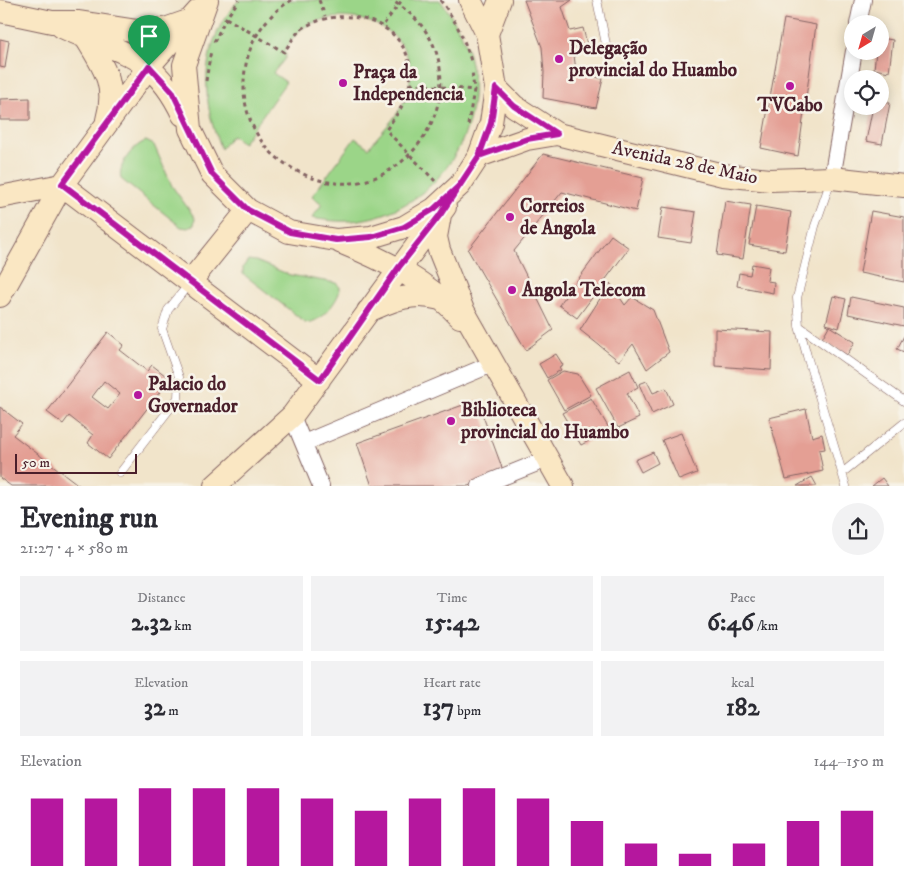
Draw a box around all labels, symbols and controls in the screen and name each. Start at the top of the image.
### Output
pin [128,15,170,66]
north arrow [844,15,889,60]
map controls [844,15,889,115]
icon: arrive [135,22,163,50]
place label: Delegação provincial do Huambo [568,37,737,82]
marker: Delegação provincial do Huambo [553,53,565,65]
place label: Praça da Independencia [353,61,465,106]
button: locate [844,70,889,115]
marker: Praça da Independencia [337,77,349,89]
marker: TVCabo [784,80,796,92]
place label: TVCabo [756,94,823,117]
street label: Avenida 28 de Maio [610,136,760,190]
place label: Correios de Angola [520,195,597,240]
marker: Correios de Angola [504,211,516,223]
place label: Angola Telecom [521,279,647,302]
marker: Angola Telecom [506,284,518,296]
place label: Palacio do Governador [148,373,238,418]
marker: Palacio do Governador [132,389,144,401]
place label: Biblioteca provincial do Huambo [460,399,629,444]
marker: Biblioteca provincial do Huambo [445,415,457,427]
scale bar [15,451,138,474]
text: 50 m [22,454,50,472]
text: Evening run [20,501,158,536]
button: share [832,503,884,555]
text: 21:27 · 4 × 580 m [20,538,128,558]
text: Distance [137,589,185,607]
text: Time [437,589,467,607]
text: Pace [730,589,756,607]
text: 2.32 [131,607,171,638]
text: 15:42 [425,607,479,638]
text: 6:46 [707,607,754,638]
text: km [171,617,192,635]
text: /km [754,617,778,635]
text: Elevation [134,674,188,692]
text: Heart rate [423,674,481,692]
text: kcal [731,674,754,692]
text: 32 [144,692,165,723]
text: 137 [423,692,454,723]
text: 182 [726,692,760,723]
text: m [165,702,179,720]
text: bpm [454,702,481,720]
text: Elevation [20,751,82,771]
text: 144–150 m [813,751,884,771]

